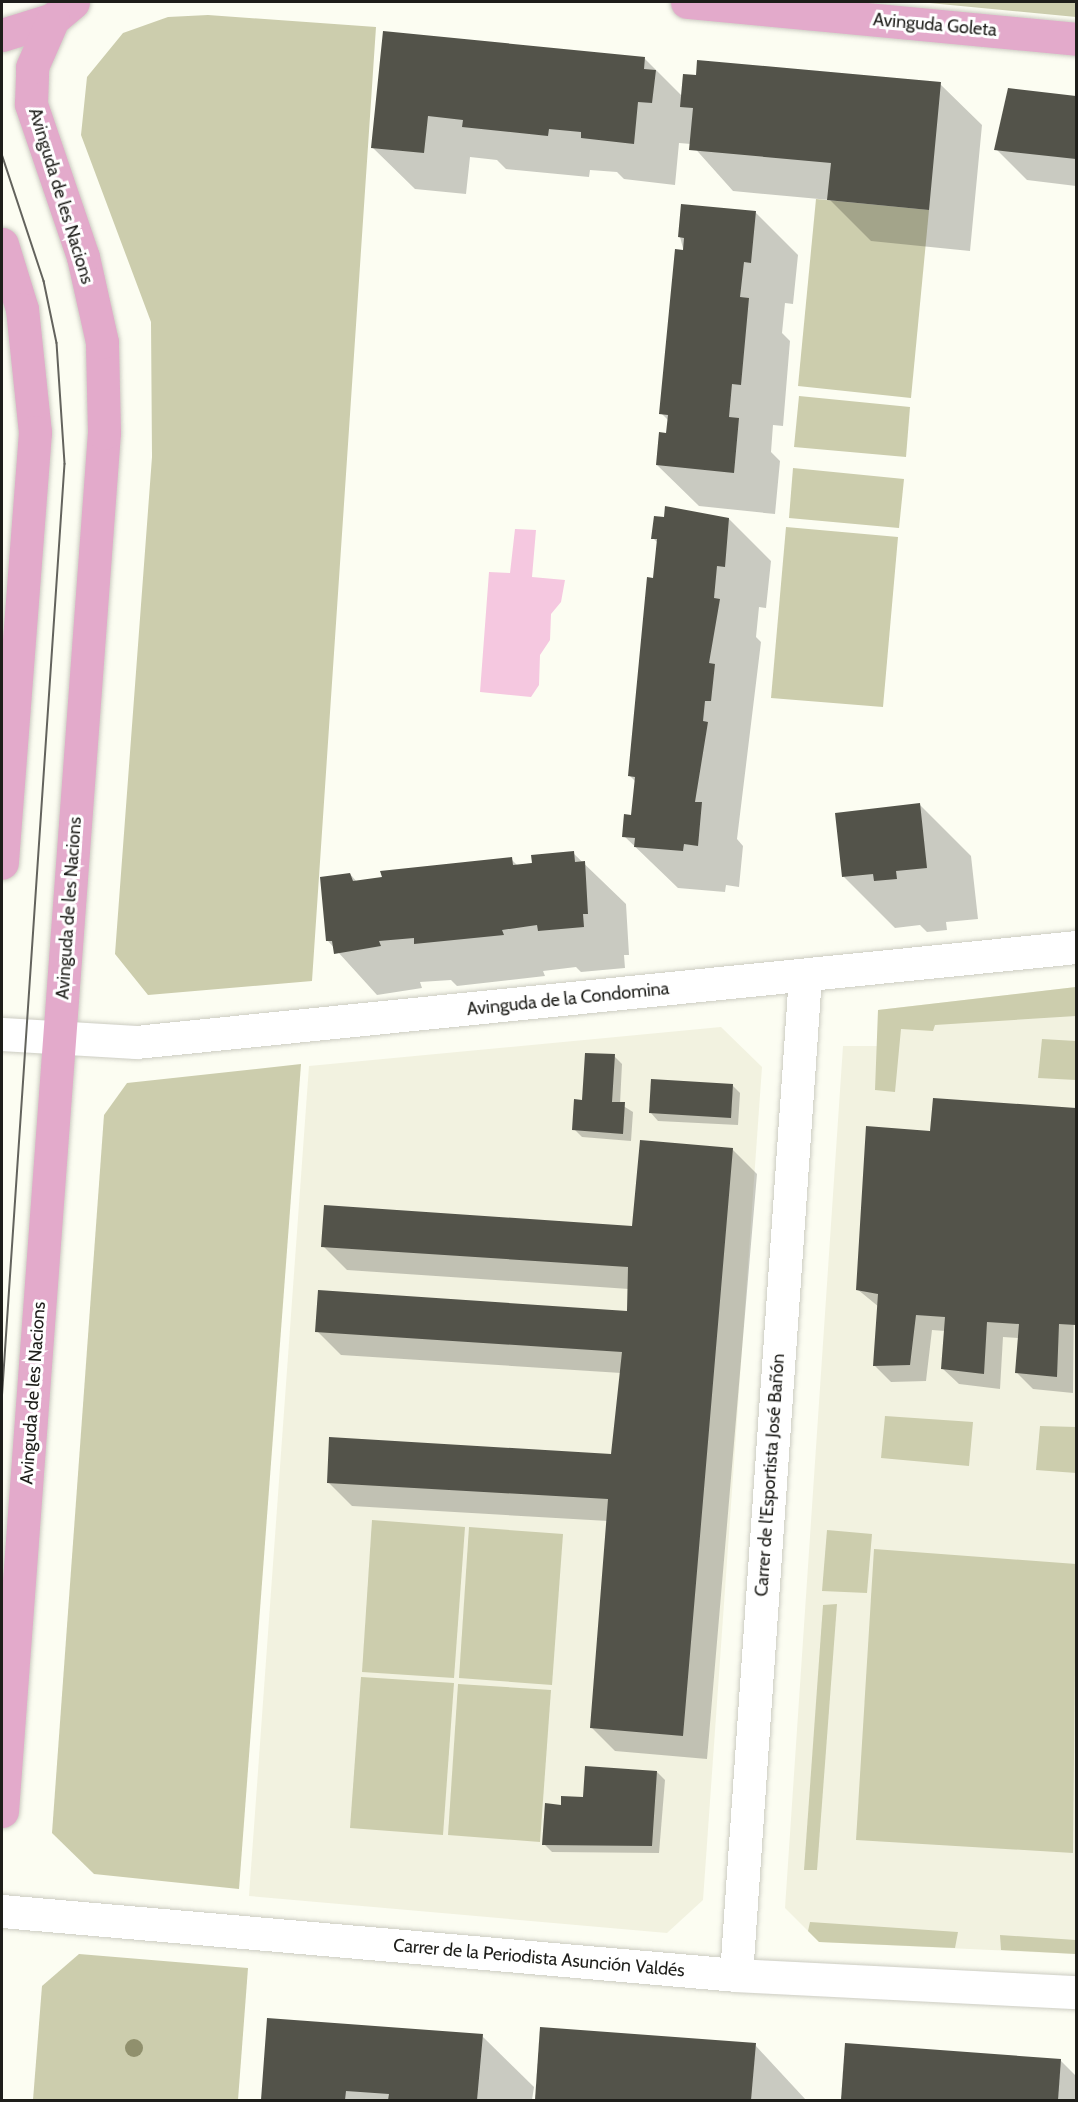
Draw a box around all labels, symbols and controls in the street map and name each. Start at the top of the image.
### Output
street label: Avinguda Goleta [872,9,998,41]
street label: Avinguda de les Nacions [24,105,98,287]
street label: Avinguda de les Nacions [52,816,86,1000]
street label: Avinguda de la Condomina [466,978,670,1020]
street label: Avinguda de les Nacions [16,1301,50,1485]
street label: Carrer de l'Esportista José Bañón [751,1353,789,1597]
street label: Carrer de la Periodista Asunción Valdés [392,1934,686,1982]

